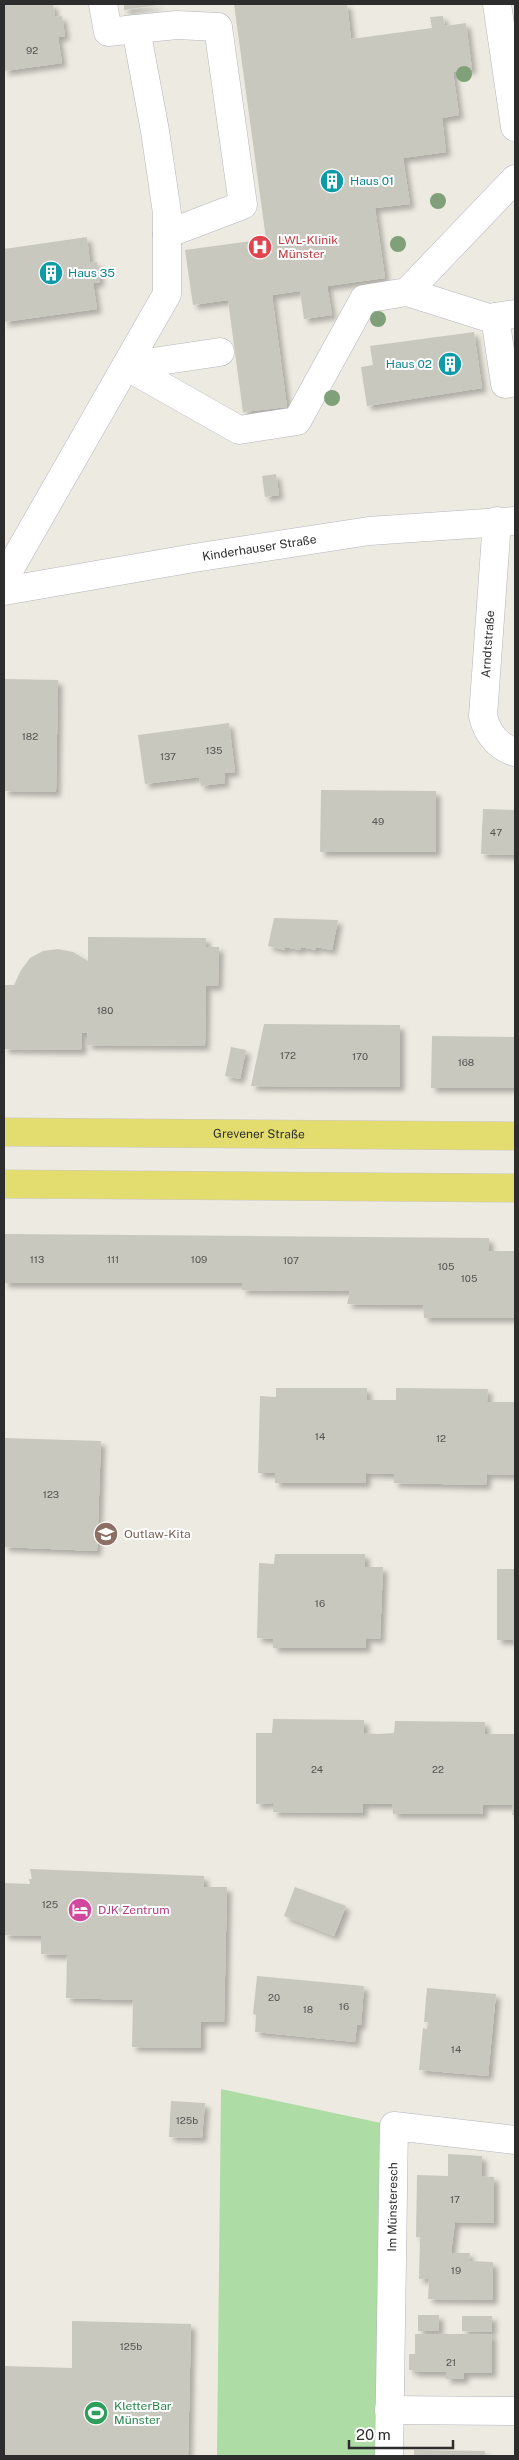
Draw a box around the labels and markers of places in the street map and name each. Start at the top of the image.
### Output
building icon: Haus 01 [319,168,345,194]
place label: Haus 01 [350,174,394,188]
place label: LWL-Klinik Münster [278,233,338,261]
hospital icon: LWL-Klinik Münster [247,234,273,260]
building icon: Haus 35 [38,260,64,286]
place label: Haus 35 [68,266,115,280]
building icon: Haus 02 [437,351,463,377]
place label: Haus 02 [386,357,432,371]
school or university icon: Outlaw-Kita [93,1521,119,1547]
place label: Outlaw-Kita [124,1527,191,1541]
hotel icon: DJK Zentrum [67,1897,93,1923]
place label: DJK Zentrum [98,1903,170,1917]
place label: KletterBar Münster [114,2399,172,2427]
sports icon: KletterBar Münster [83,2400,109,2426]

